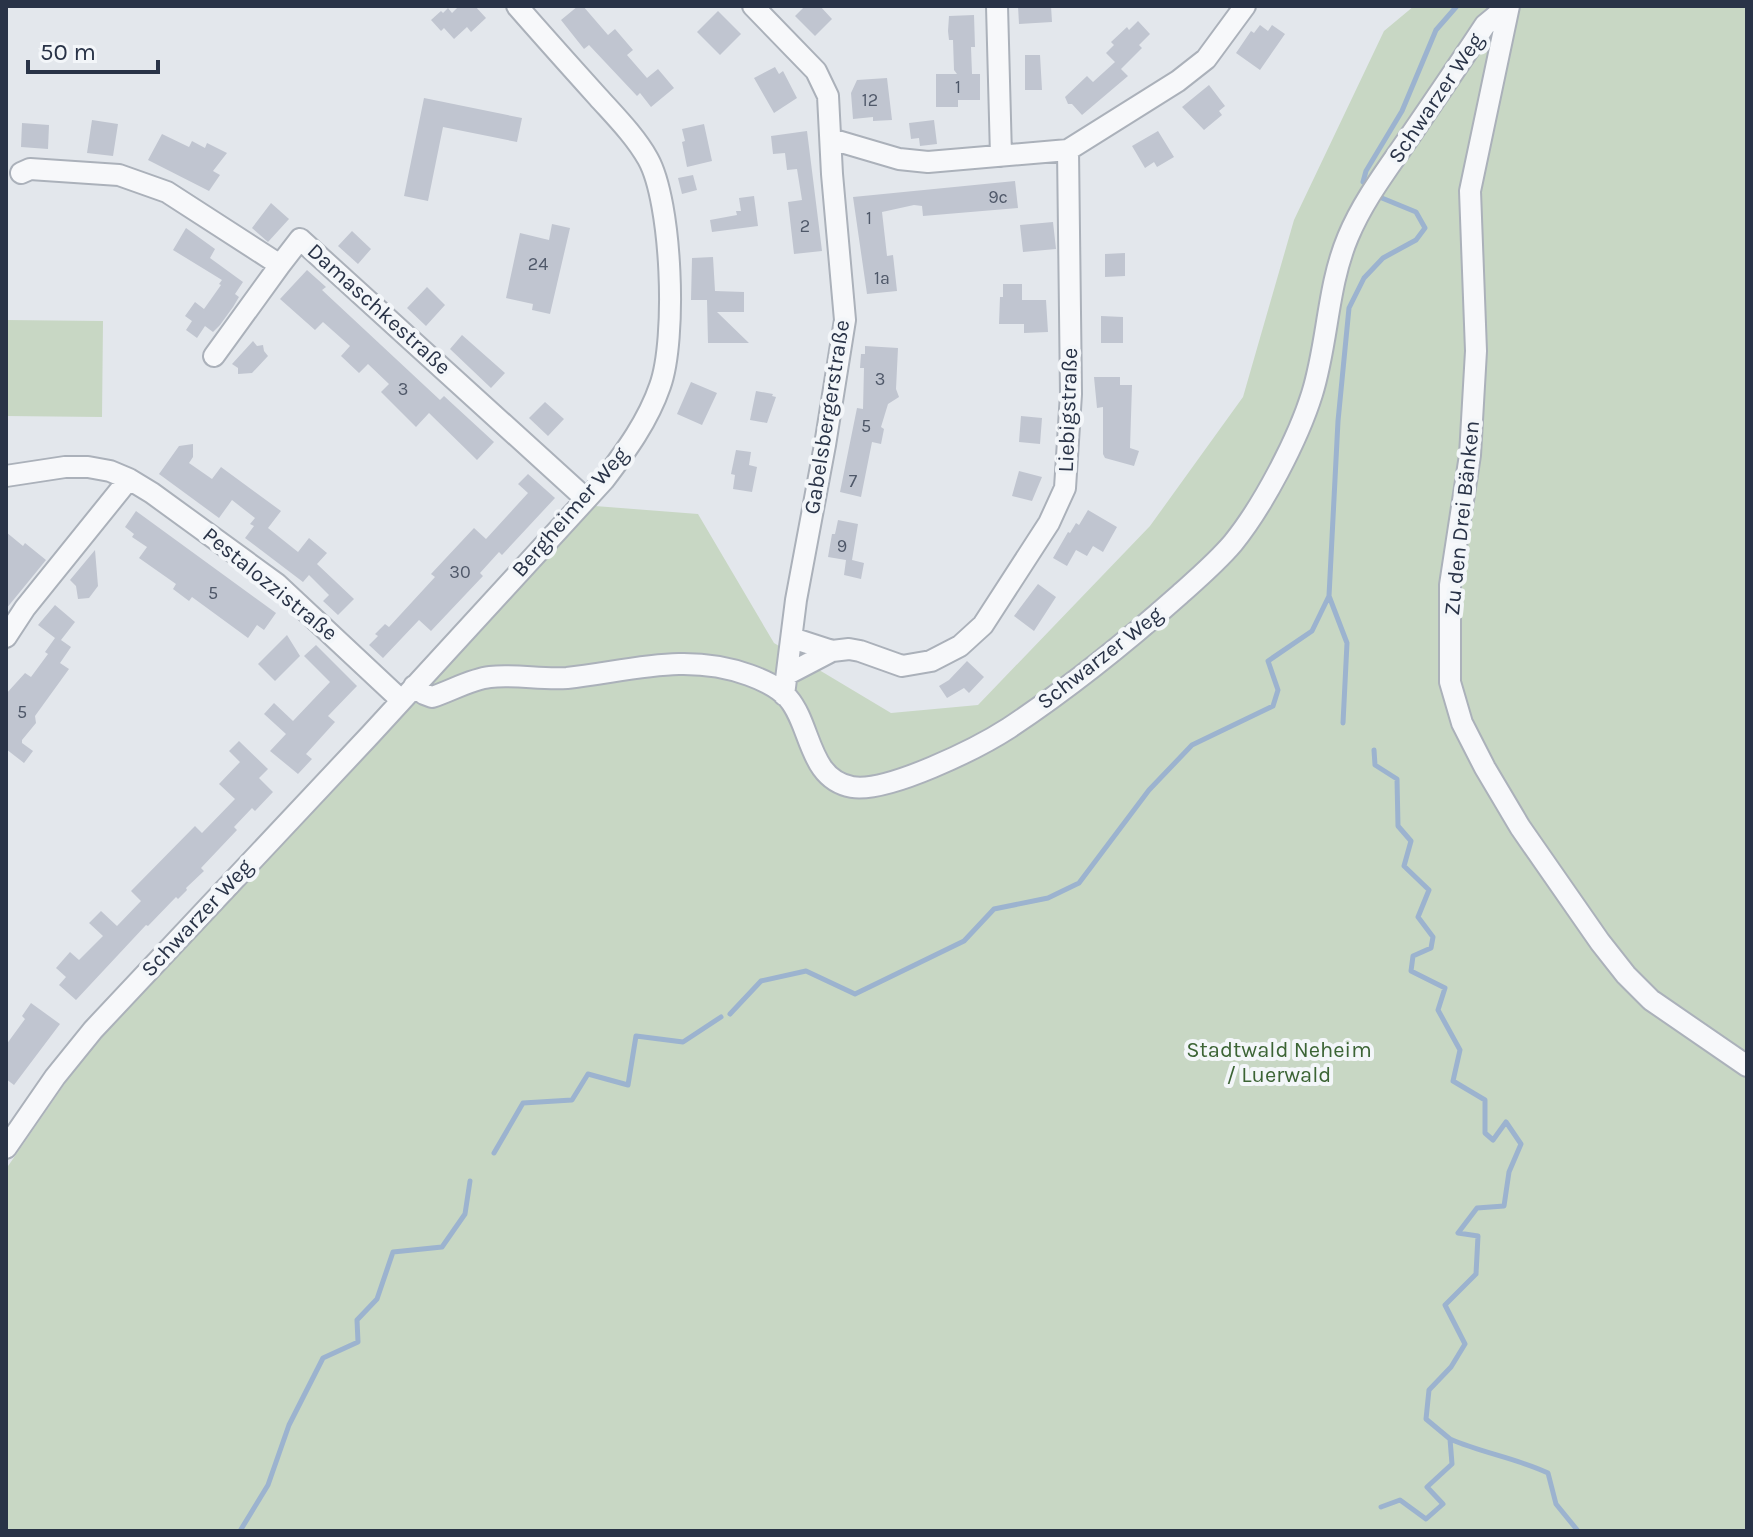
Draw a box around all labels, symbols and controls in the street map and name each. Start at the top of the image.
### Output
scale bar [28,24,158,74]
street label: Schwarzer Weg [1383,27,1489,168]
text: 50 m [40,38,96,66]
house number: 1 [955,76,961,98]
house number: 12 [862,89,878,111]
house number: 9c [988,186,1008,208]
house number: 1 [866,207,872,229]
house number: 2 [800,215,810,237]
street label: Damaschkestraße [302,238,456,380]
house number: 24 [528,253,548,275]
house number: 1a [874,267,890,289]
street label: Gabelsbergerstraße [799,318,855,516]
street label: Liebigstraße [1053,347,1083,473]
house number: 3 [875,368,885,390]
house number: 3 [398,378,408,400]
house number: 5 [861,415,871,437]
street label: Zu den Drei Bänken [1439,419,1485,617]
street label: Bergheimer Weg [506,441,634,582]
house number: 7 [849,470,858,492]
street label: Pestalozzistraße [197,522,343,646]
house number: 9 [837,535,847,557]
house number: 30 [449,561,471,583]
house number: 5 [208,582,218,604]
street label: Schwarzer Weg [1032,601,1168,715]
house number: 5 [17,701,27,723]
street label: Schwarzer Weg [136,853,259,982]
park label: Stadtwald Neheim / Luerwald [1186,1037,1372,1088]

